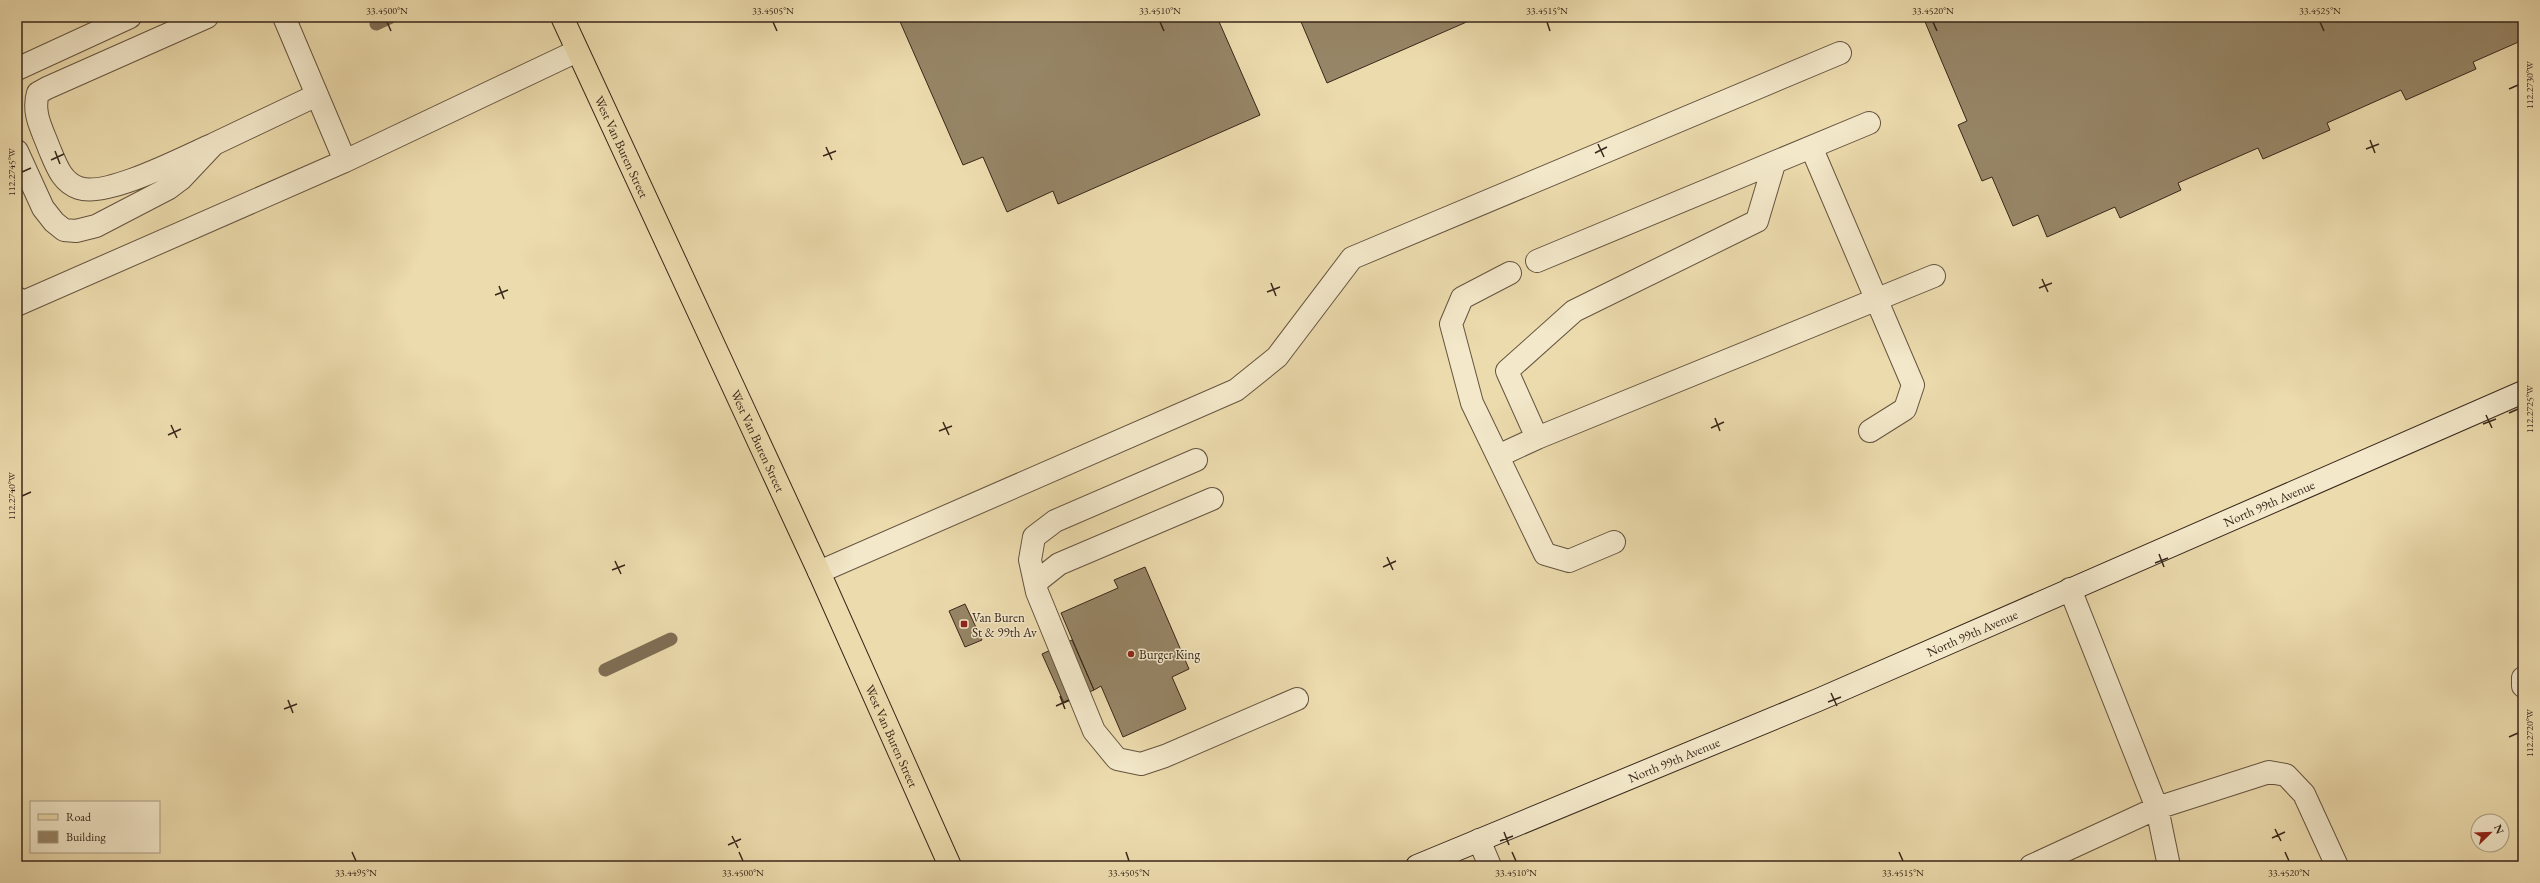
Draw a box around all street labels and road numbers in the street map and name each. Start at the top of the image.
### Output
street label: West Van Buren Street [591,93,653,201]
street label: West Van Buren Street [727,387,789,495]
street label: North 99th Avenue [2221,476,2317,530]
street label: North 99th Avenue [1924,605,2020,660]
street label: West Van Buren Street [862,682,922,790]
street label: North 99th Avenue [1625,733,1722,786]

